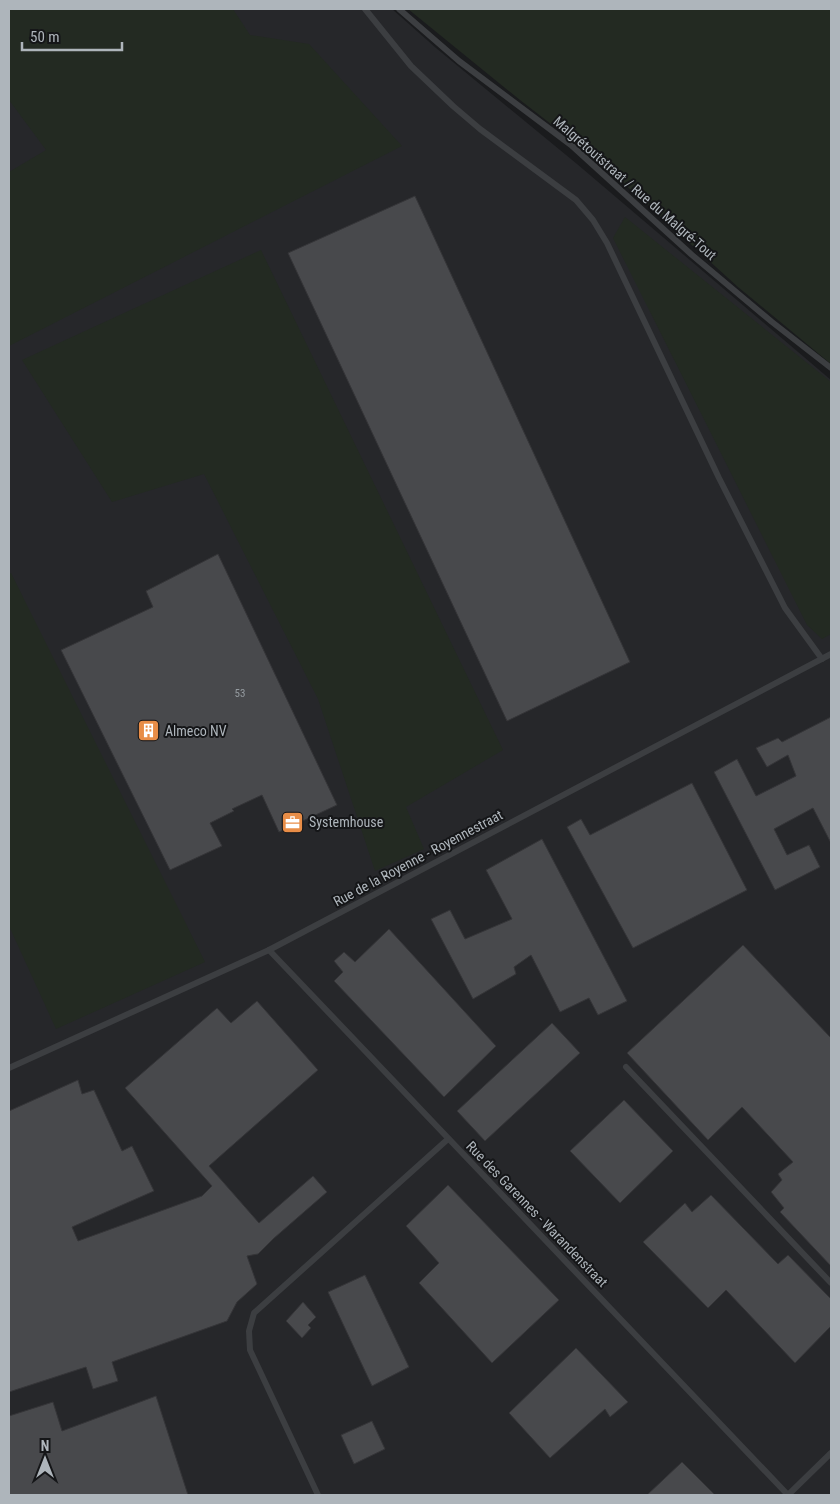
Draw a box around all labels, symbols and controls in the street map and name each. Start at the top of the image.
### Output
scale bar [22,20,122,52]
text: 50 m [30,28,60,46]
street label: Malgrétoutstraat / Rue du Malgré-Tout [550,113,720,263]
house number: 53 [235,687,245,700]
building icon: Almeco NV [137,719,161,743]
place label: Almeco NV [165,723,227,739]
street label: Rue de la Royenne - Royennestraat [331,806,505,910]
office icon: Systemhouse [281,810,305,834]
place label: Systemhouse [309,814,384,830]
street label: Rue des Garennes - Warandenstraat [463,1138,611,1290]
north arrow [20,1434,70,1484]
text: N [41,1438,49,1454]

